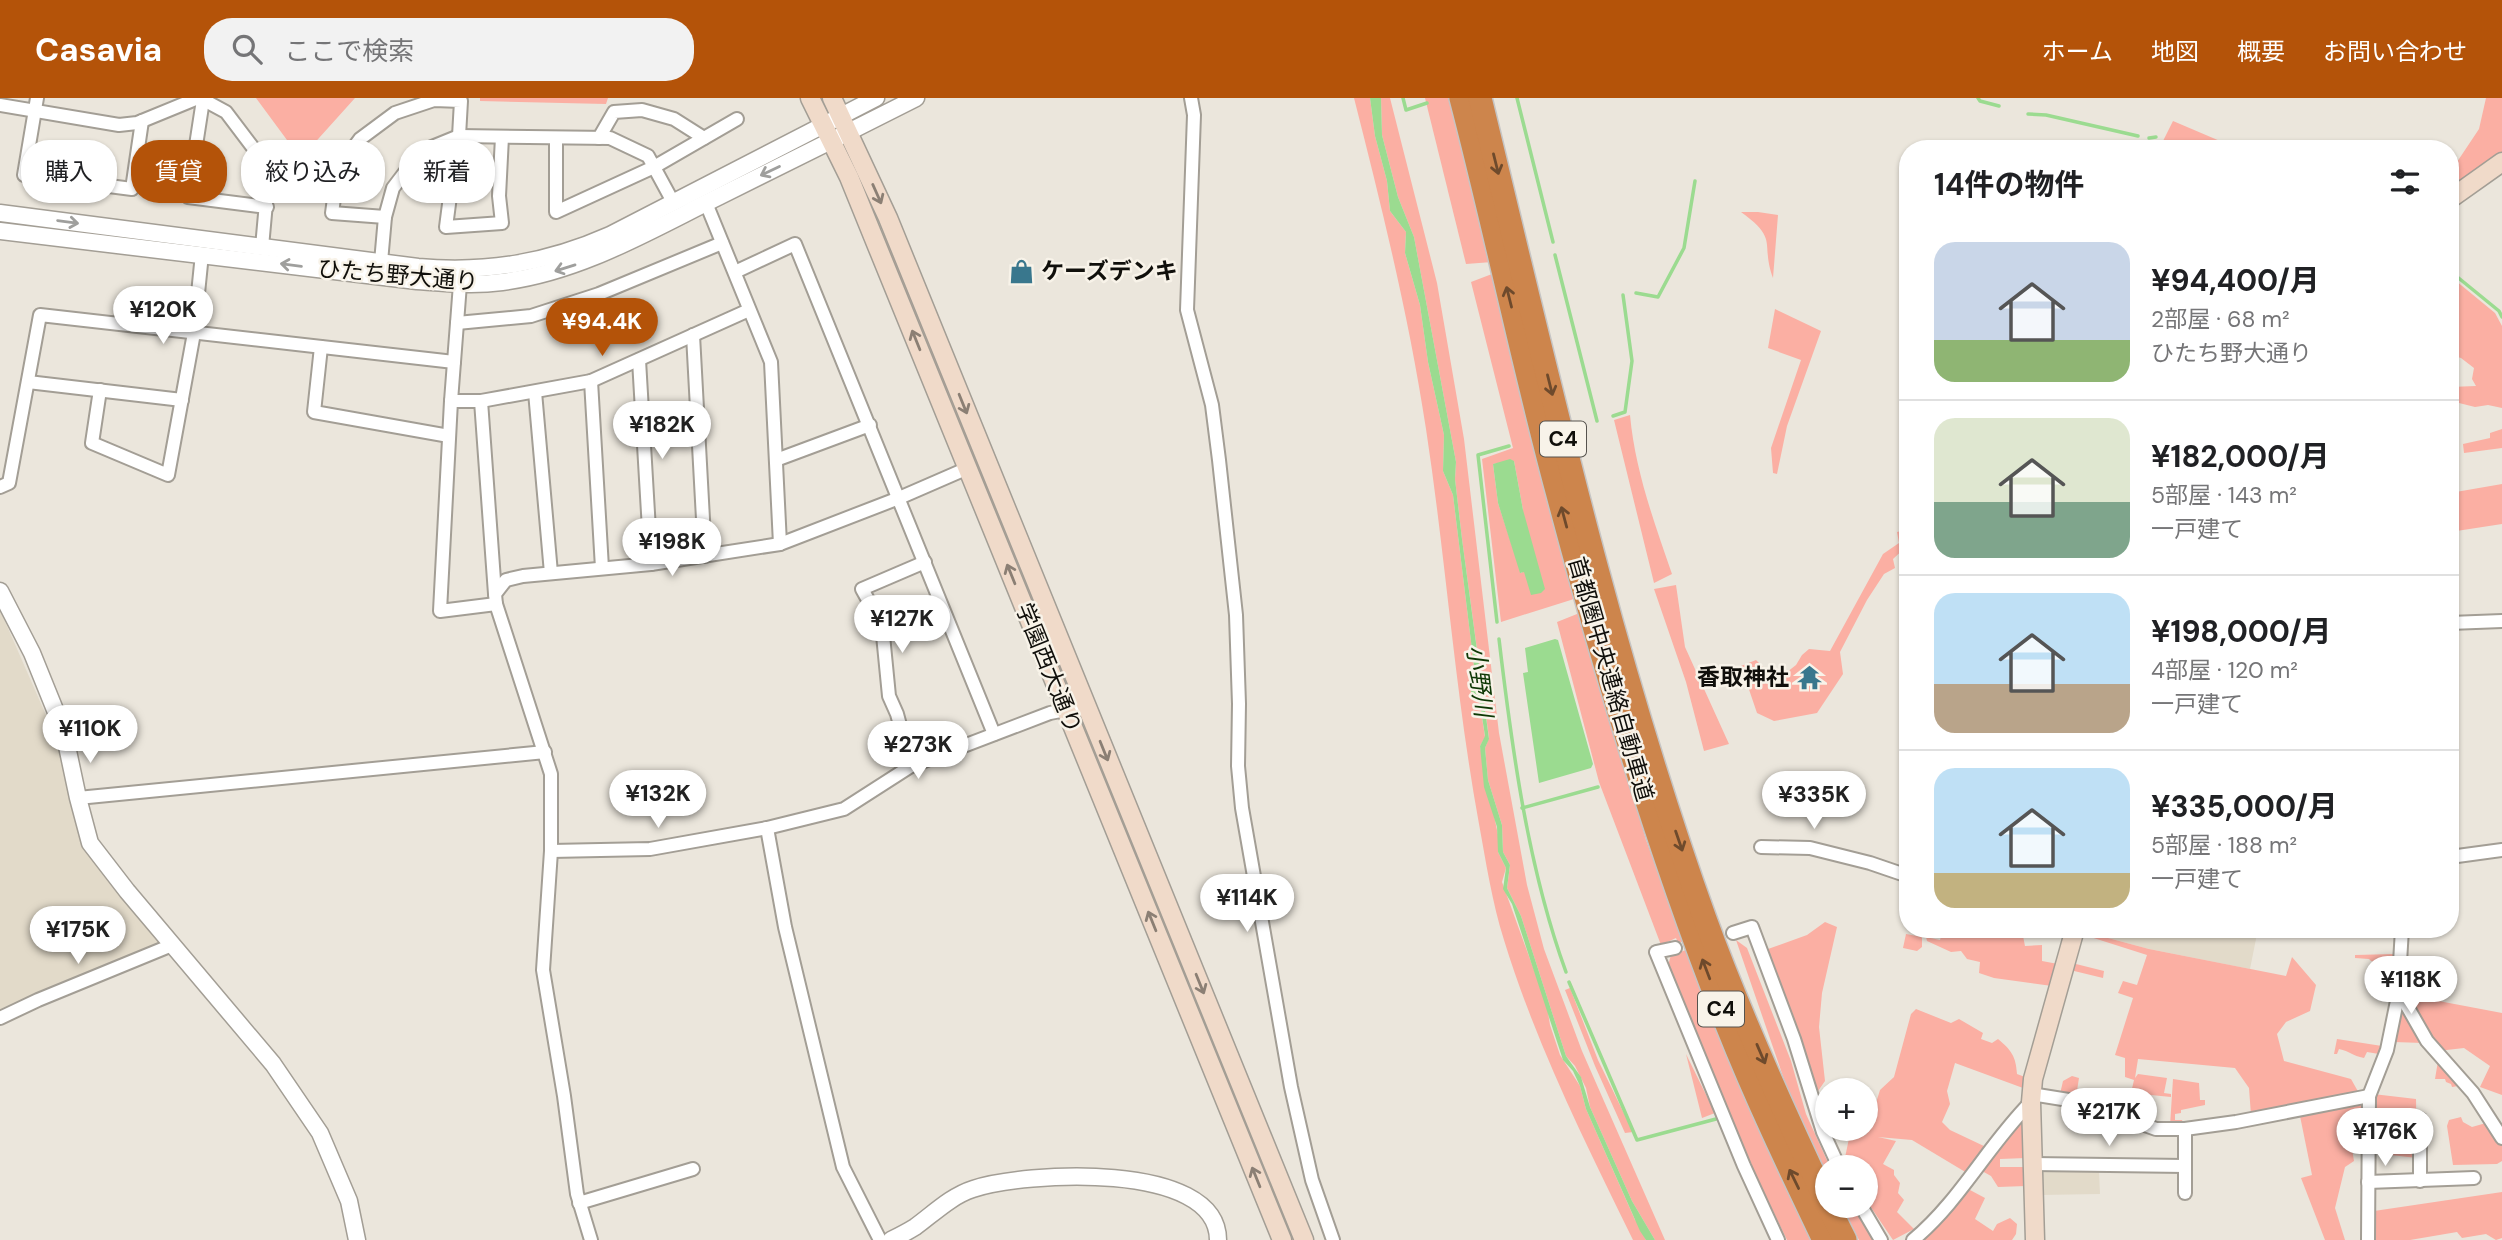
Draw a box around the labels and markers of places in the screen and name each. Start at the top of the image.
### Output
place label: ケーズデンキ [1041,256,1178,286]
shop icon: ケーズデンキ [1007,257,1035,285]
pin: ¥120K [114,286,212,346]
pin: ¥94.4K [545,299,659,358]
pin: ¥182K [613,402,711,461]
pin: ¥198K [623,518,721,578]
pin: ¥127K [853,596,951,655]
place label: 香取神社 [1697,662,1789,692]
temple icon: 香取神社 [1795,663,1823,691]
pin: ¥110K [41,706,139,765]
pin: ¥273K [869,722,967,781]
pin: ¥132K [609,770,707,830]
pin: ¥335K [1765,772,1863,831]
pin: ¥114K [1198,874,1296,934]
pin: ¥175K [29,906,127,966]
pin: ¥118K [2362,956,2460,1016]
pin: ¥217K [2060,1088,2158,1148]
pin: ¥176K [2336,1108,2434,1168]

